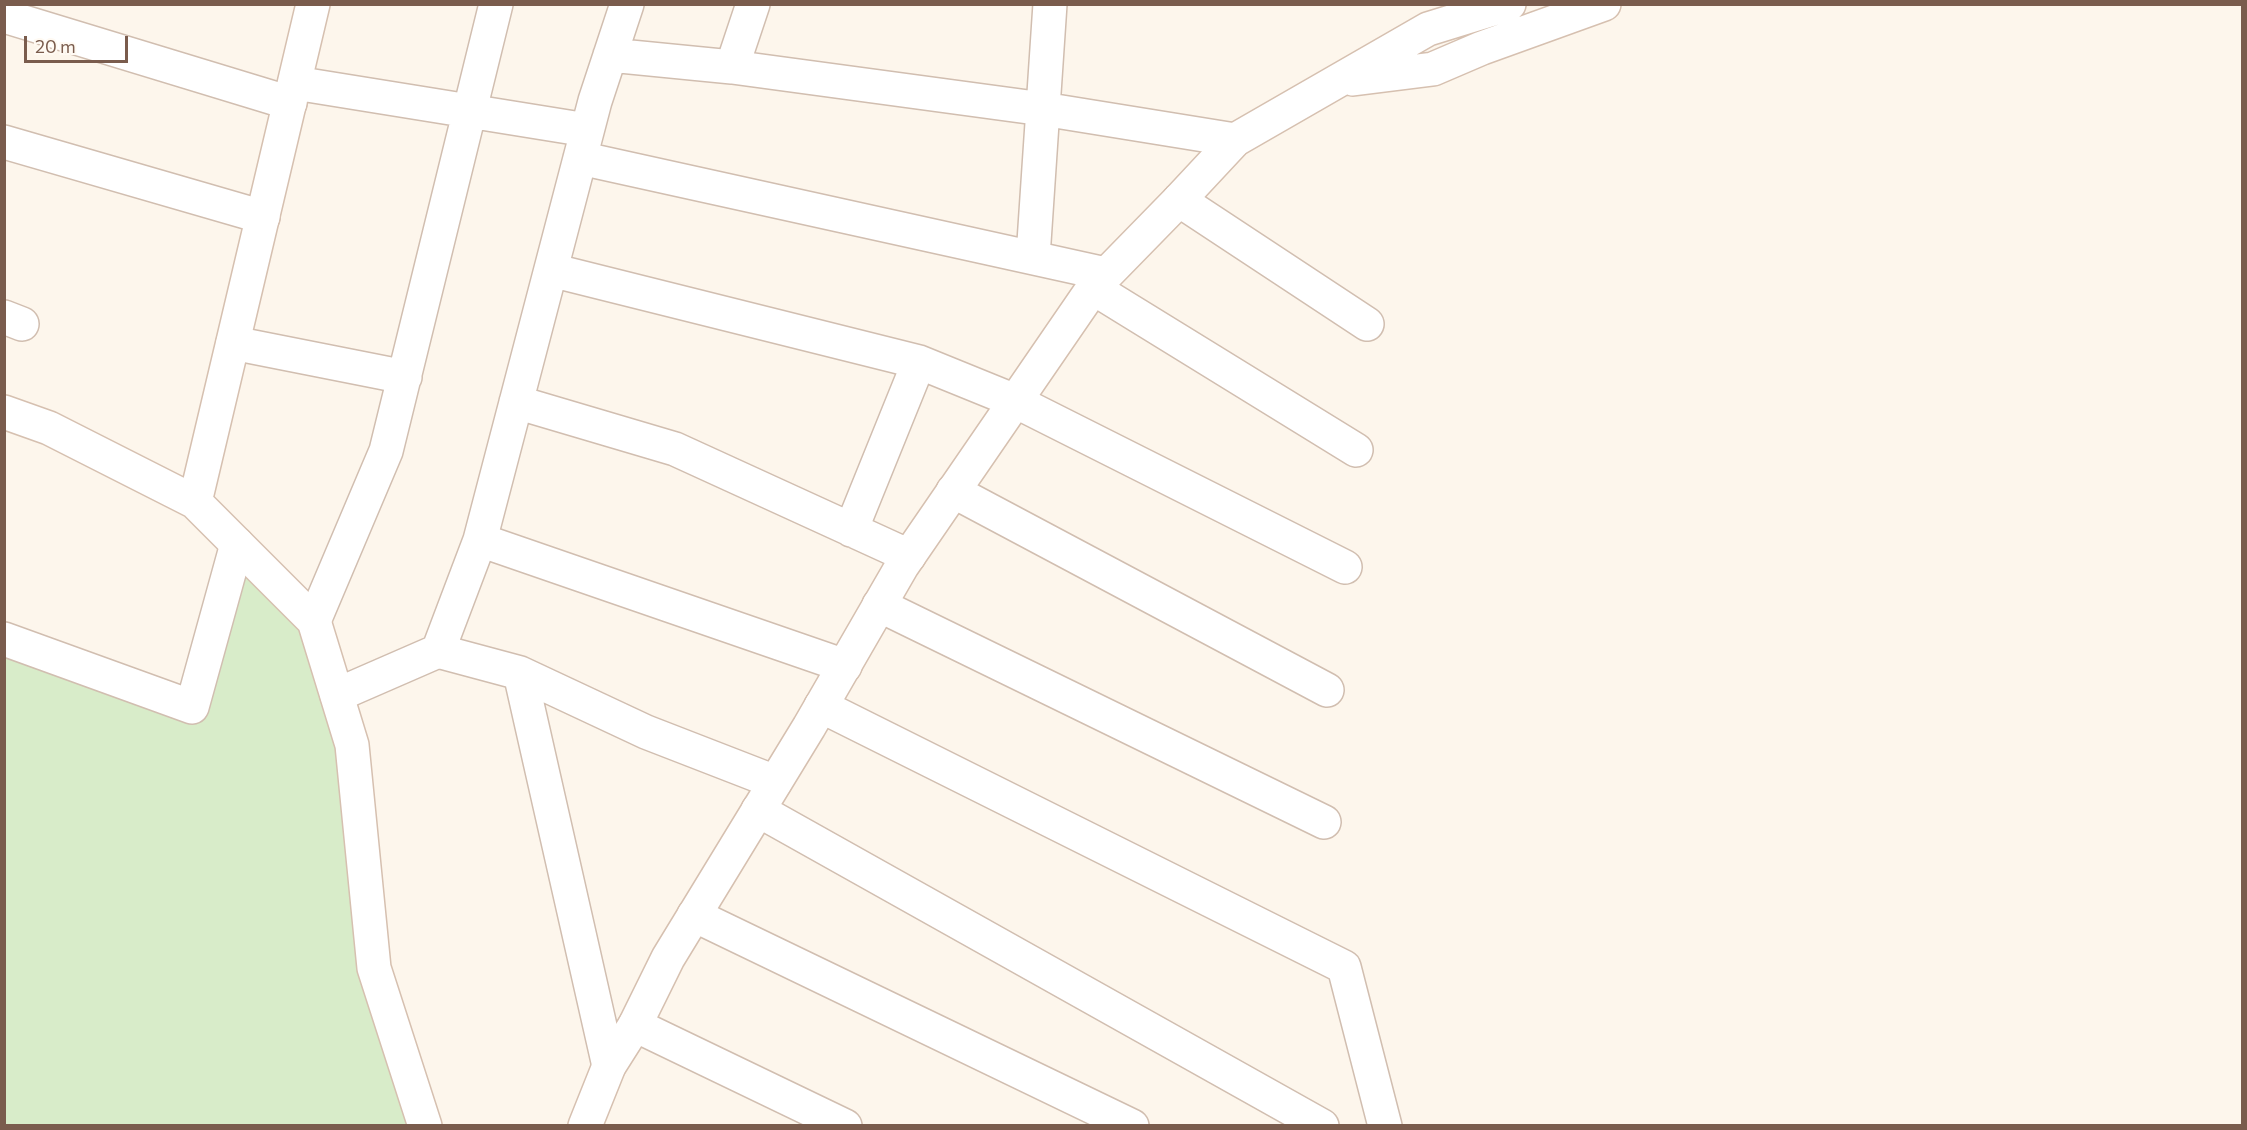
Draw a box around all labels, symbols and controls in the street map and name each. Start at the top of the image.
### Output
scale bar [27,24,130,62]
text: 20 m [35,35,76,57]

